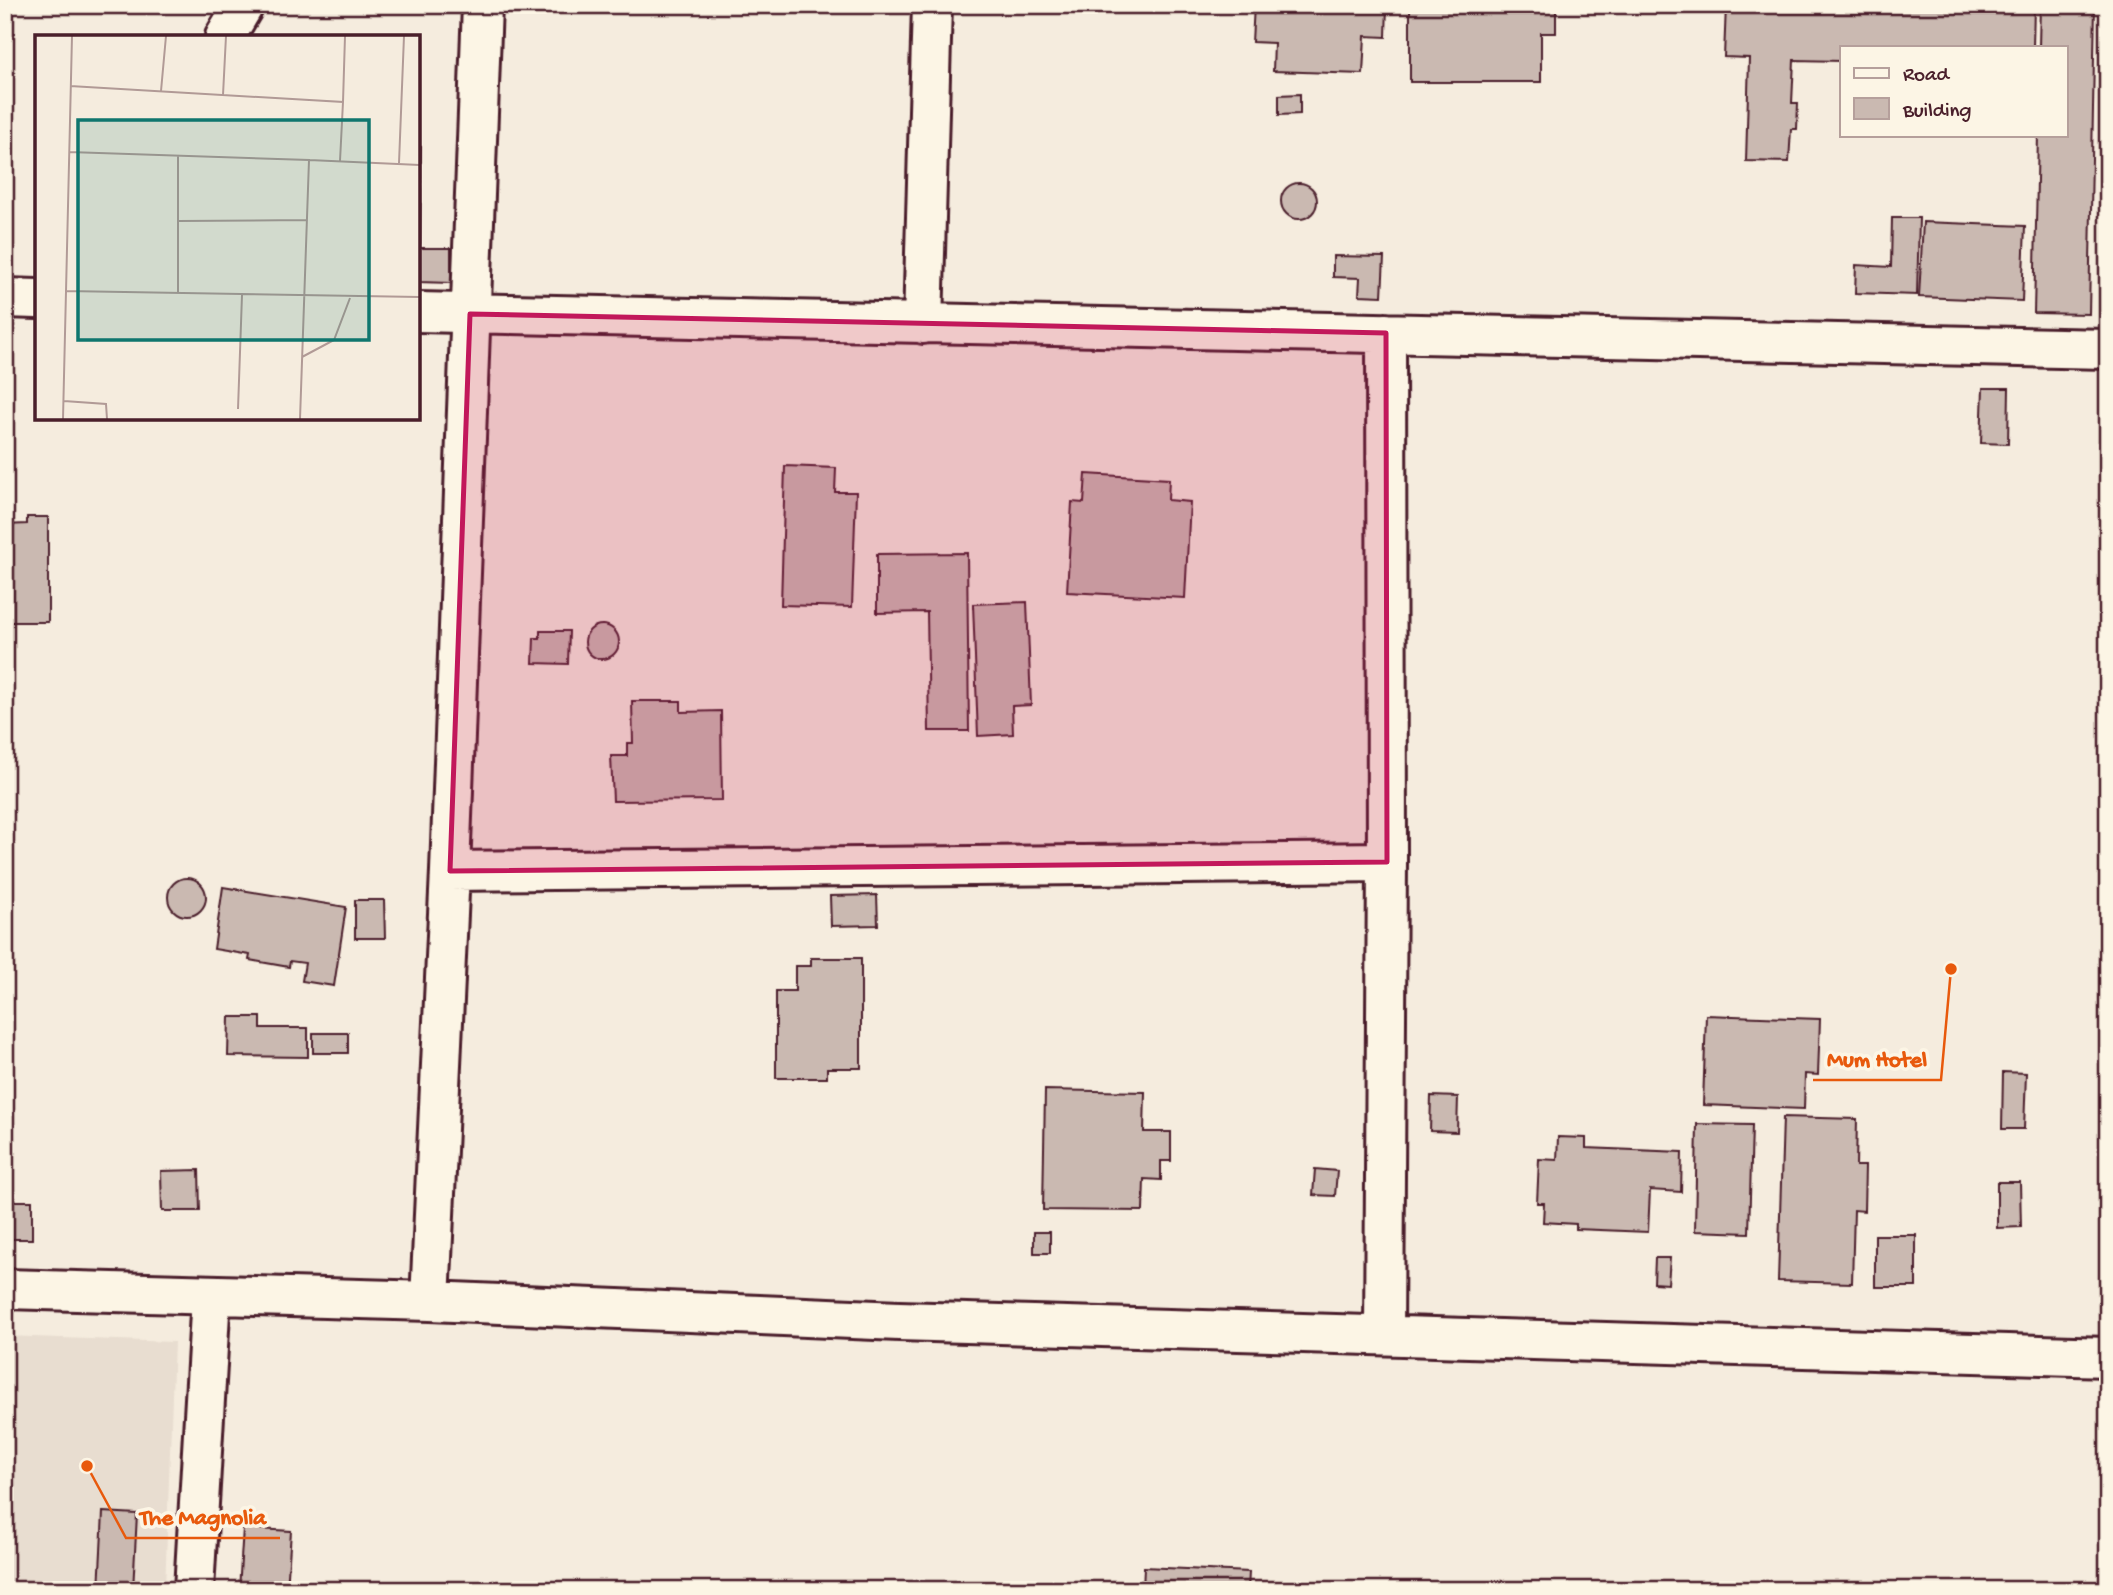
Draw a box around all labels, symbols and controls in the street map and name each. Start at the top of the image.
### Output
inset map [35,35,420,420]
legend [1840,46,2068,136]
text: Road [1903,64,1951,89]
text: Building [1902,100,1972,125]
callout: Mum Hotel [1813,1036,1941,1080]
text: Mum Hotel [1827,1048,1927,1075]
callout: The Magnolia [126,1494,280,1538]
text: The Magnolia [138,1506,267,1533]

